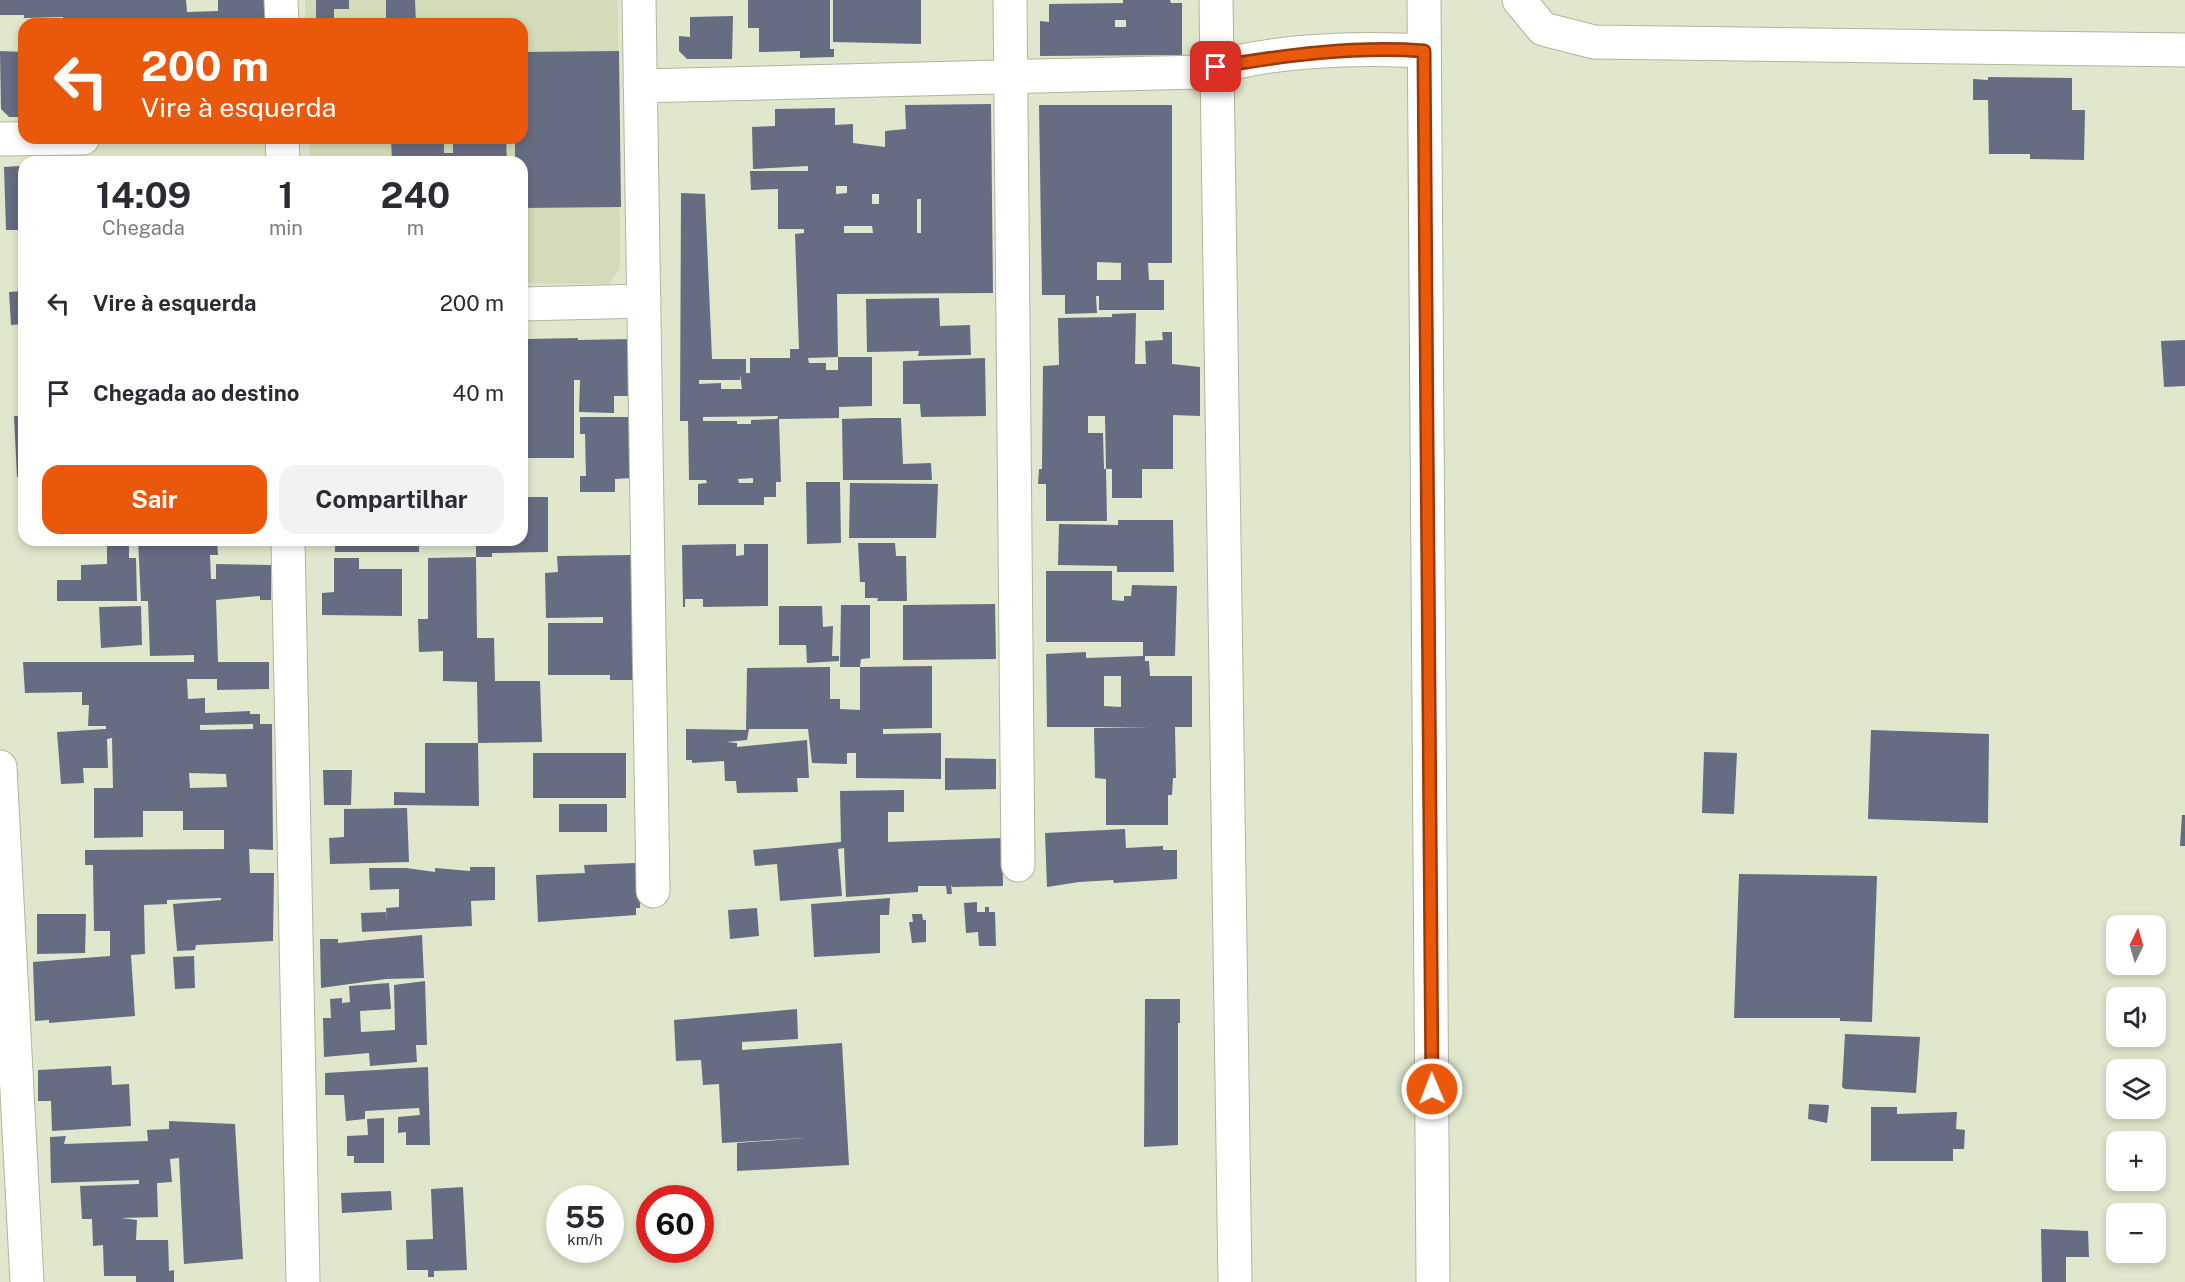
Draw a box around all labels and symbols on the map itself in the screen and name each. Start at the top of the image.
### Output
pin [1190,41,1241,92]
north arrow [2106,915,2166,975]
position arrow [1400,1057,1464,1121]
speed limit sign: 60 [636,1185,714,1263]

